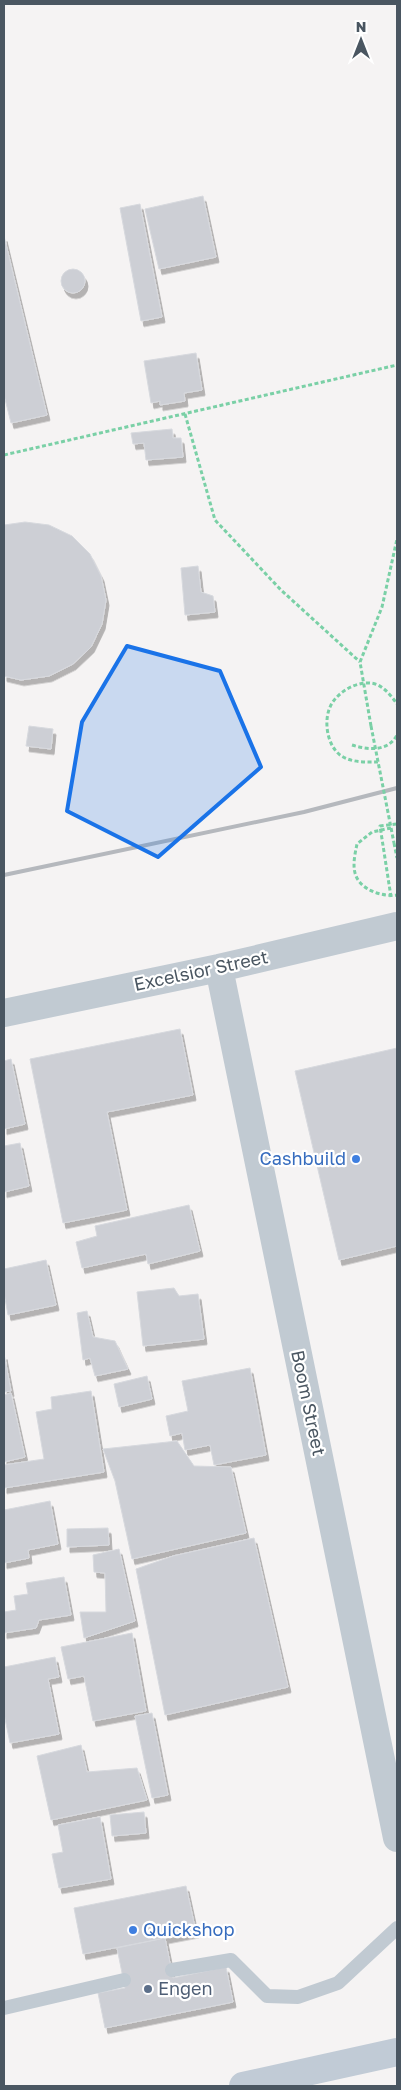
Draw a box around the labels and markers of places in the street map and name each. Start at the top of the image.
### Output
place label: Cashbuild [260,1147,346,1169]
marker: Cashbuild [350,1153,362,1165]
place label: Quickshop [143,1918,235,1940]
marker: Quickshop [127,1924,139,1936]
place label: Engen [158,1977,213,1999]
marker: Engen [142,1983,154,1995]

